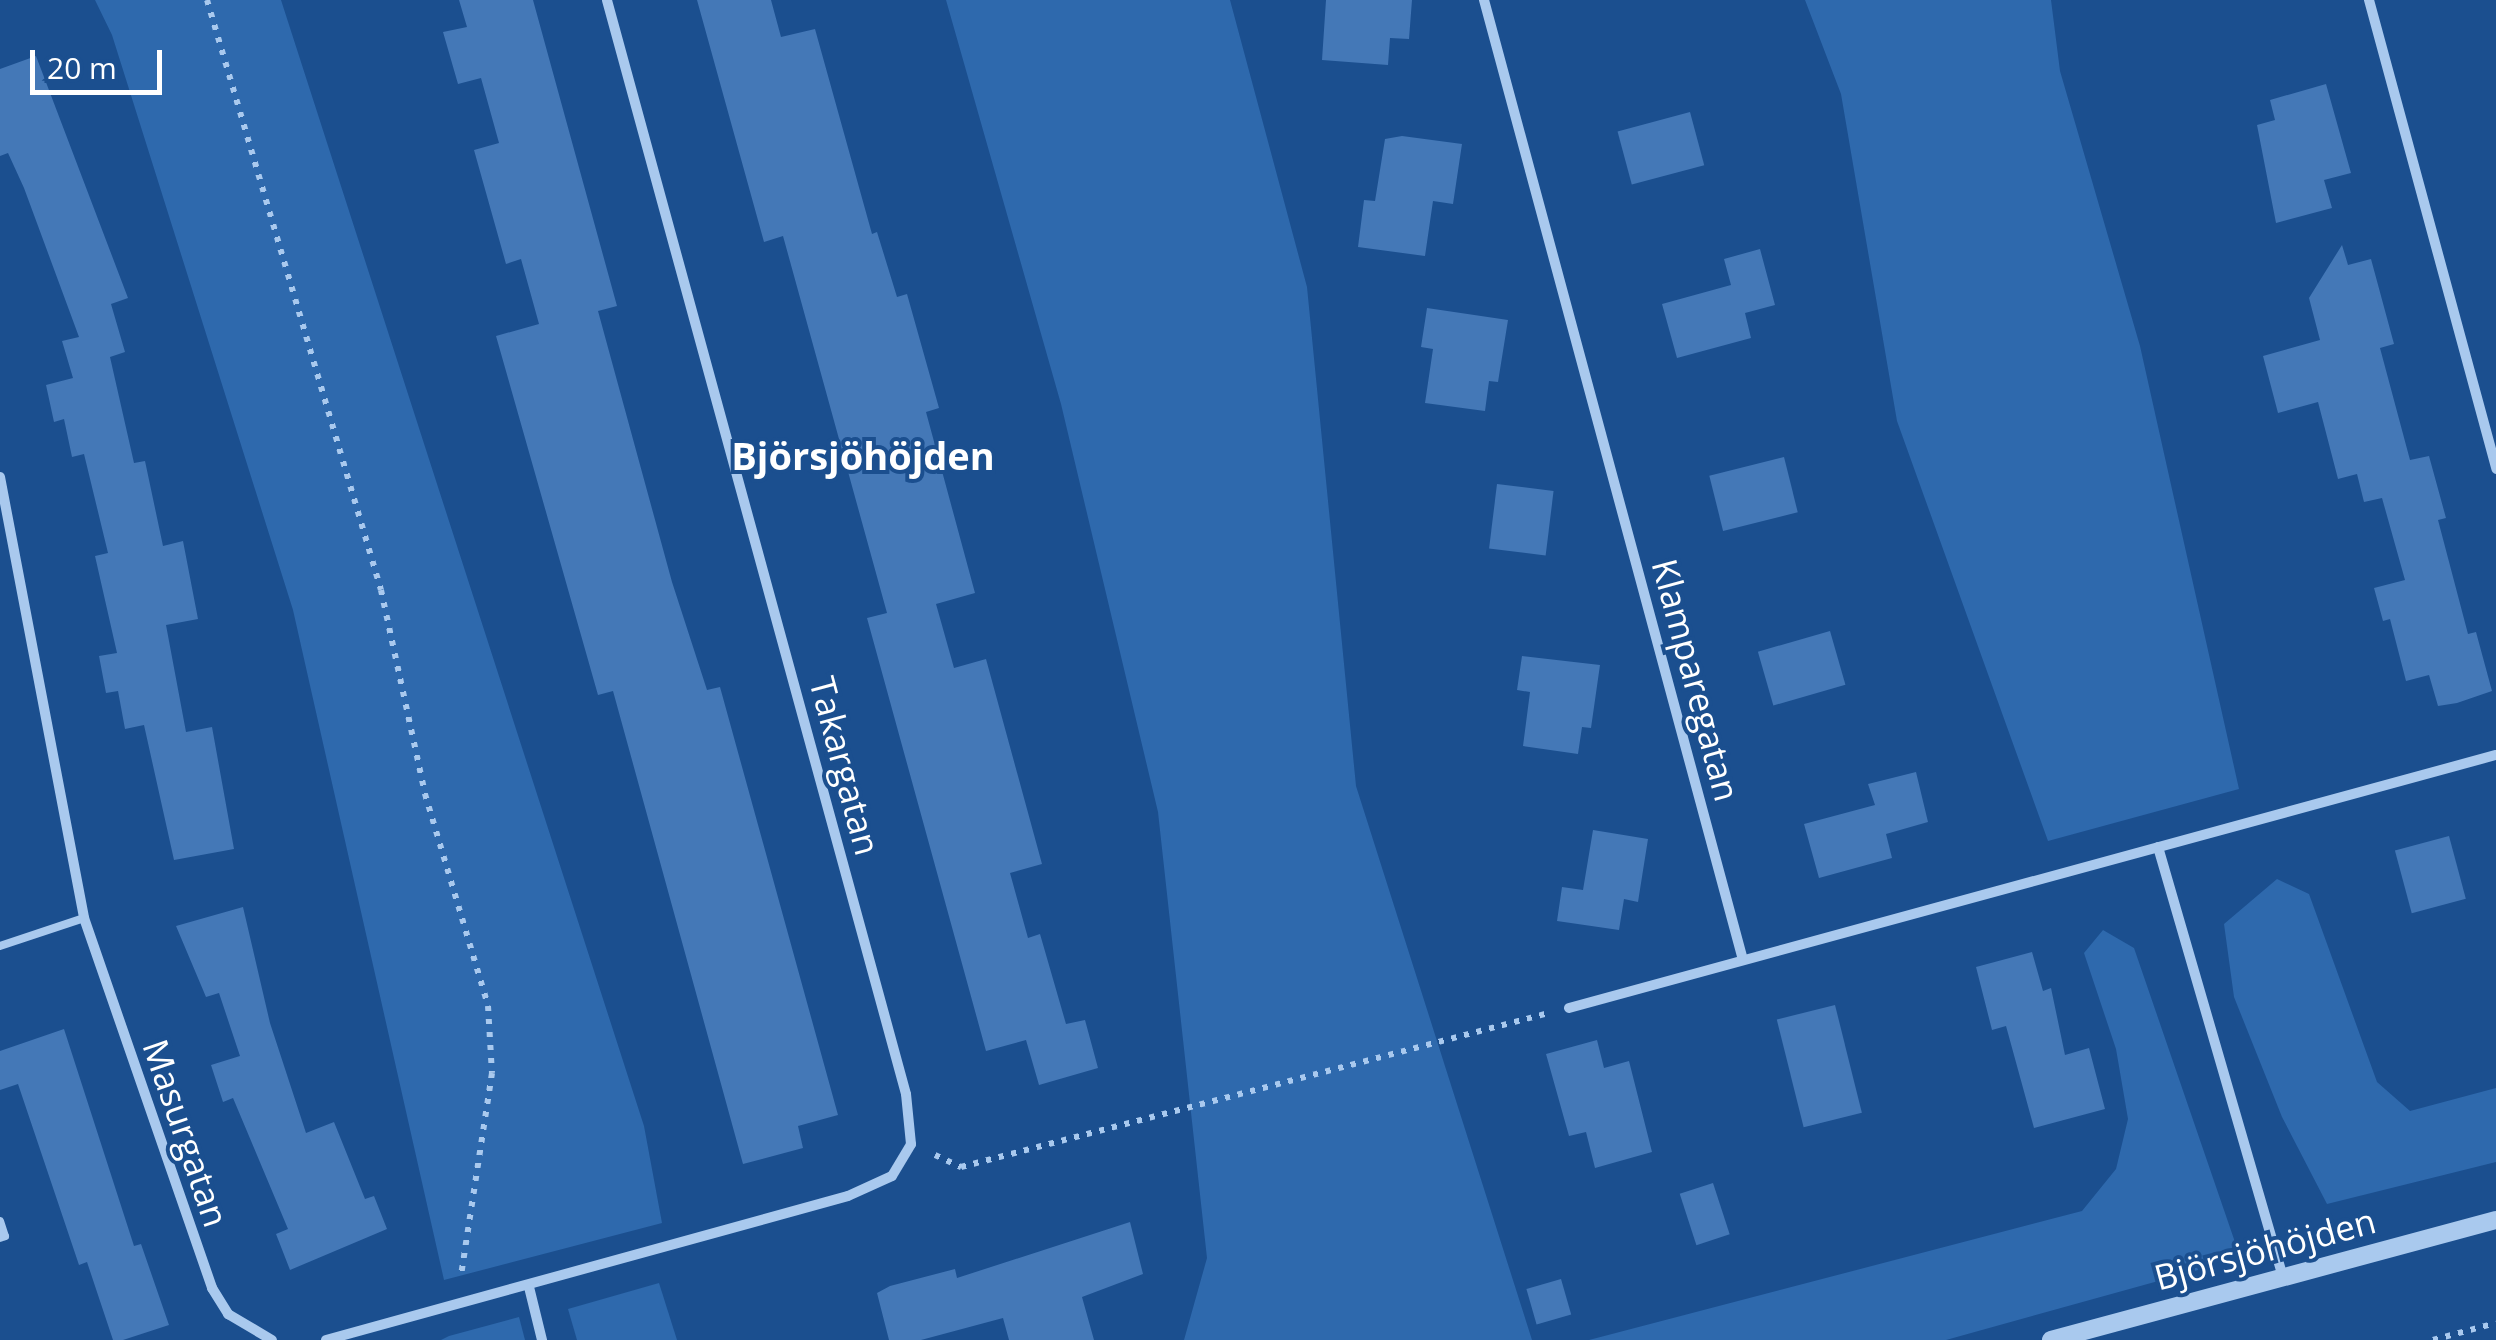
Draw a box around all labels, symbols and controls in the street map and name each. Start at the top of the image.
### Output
scale bar [35,30,168,92]
text: 20 m [47,47,117,88]
district label: Björsjöhöjden [731,433,995,479]
street label: Klamparegatan [1644,554,1748,806]
street label: Takargatan [801,672,889,860]
street label: Masurgatan [134,1034,238,1232]
street label: Björsjöhöjden [2150,1199,2380,1299]

